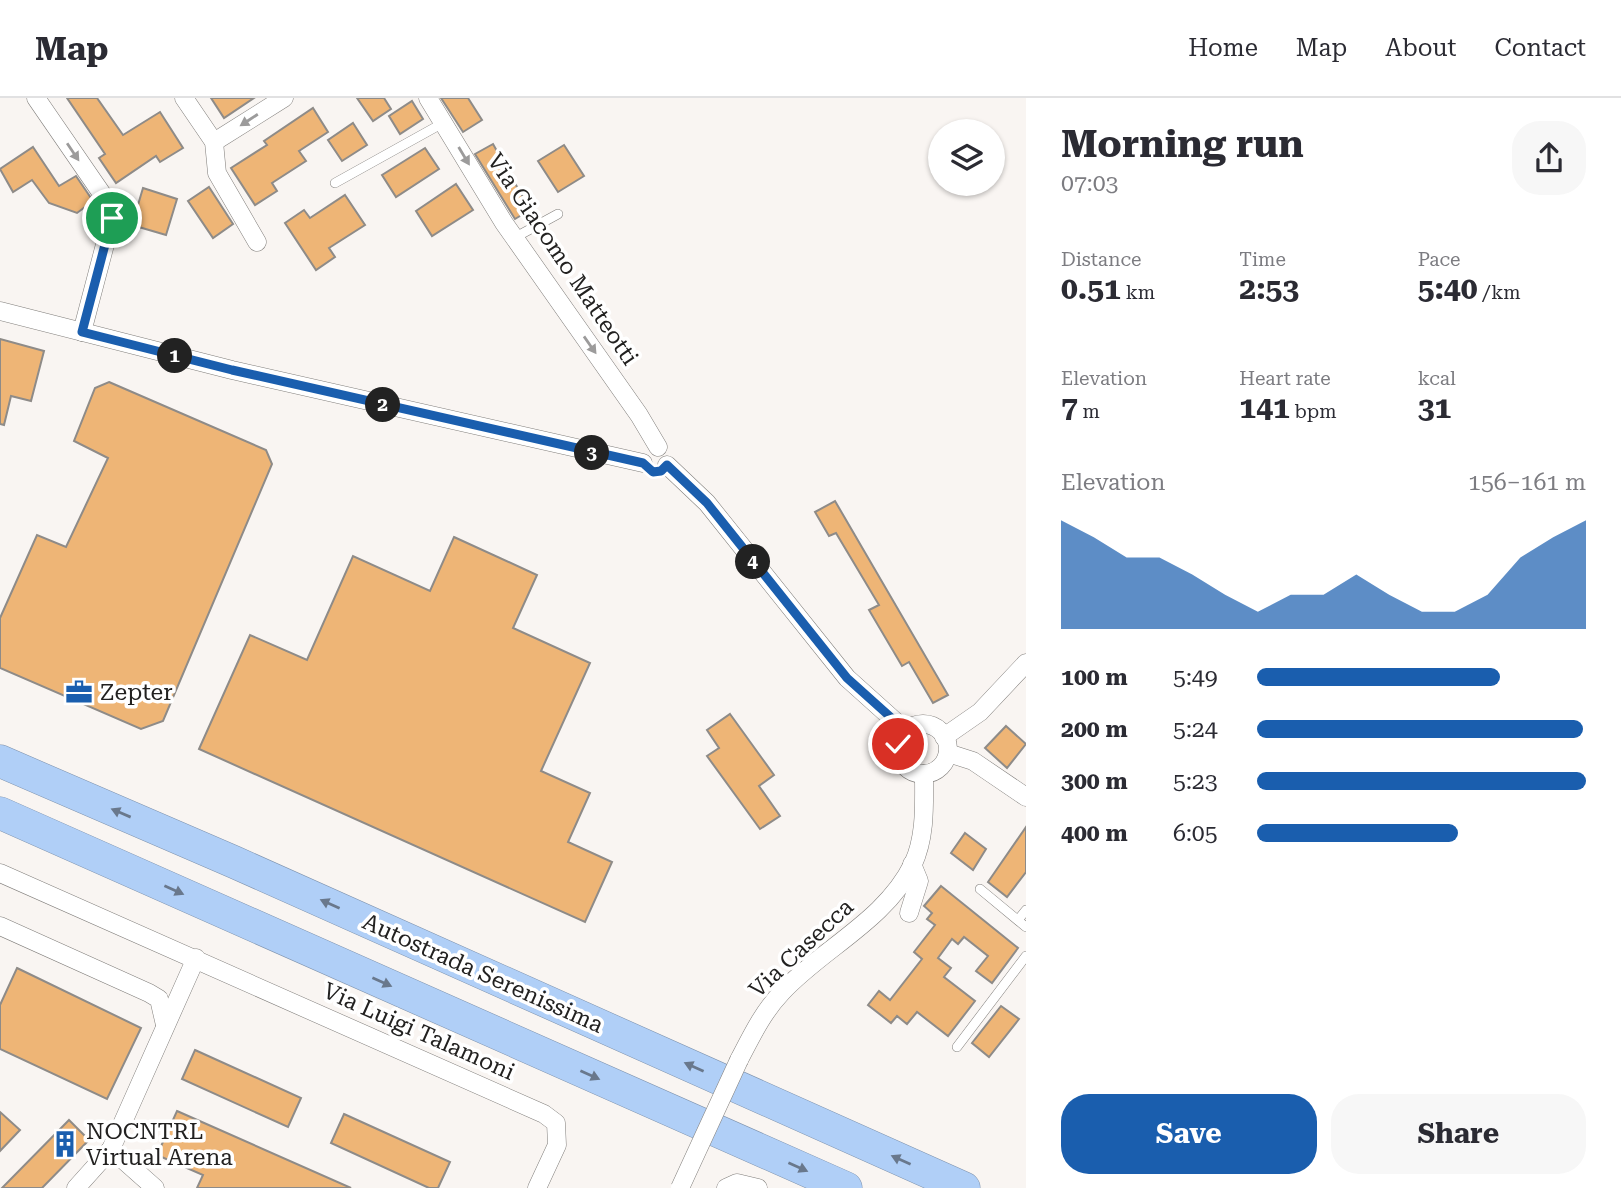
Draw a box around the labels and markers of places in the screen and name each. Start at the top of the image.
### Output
pin [82,188,142,248]
pin: 1 [158,338,192,374]
pin: 2 [366,388,400,422]
pin: 3 [574,436,610,470]
pin: 4 [736,545,770,580]
office icon: Zepter [64,677,94,707]
place label: Zepter [100,679,173,706]
pin [868,714,928,774]
place label: NOCNTRL Virtual Arena [86,1118,233,1171]
building icon: NOCNTRL Virtual Arena [50,1129,80,1159]

